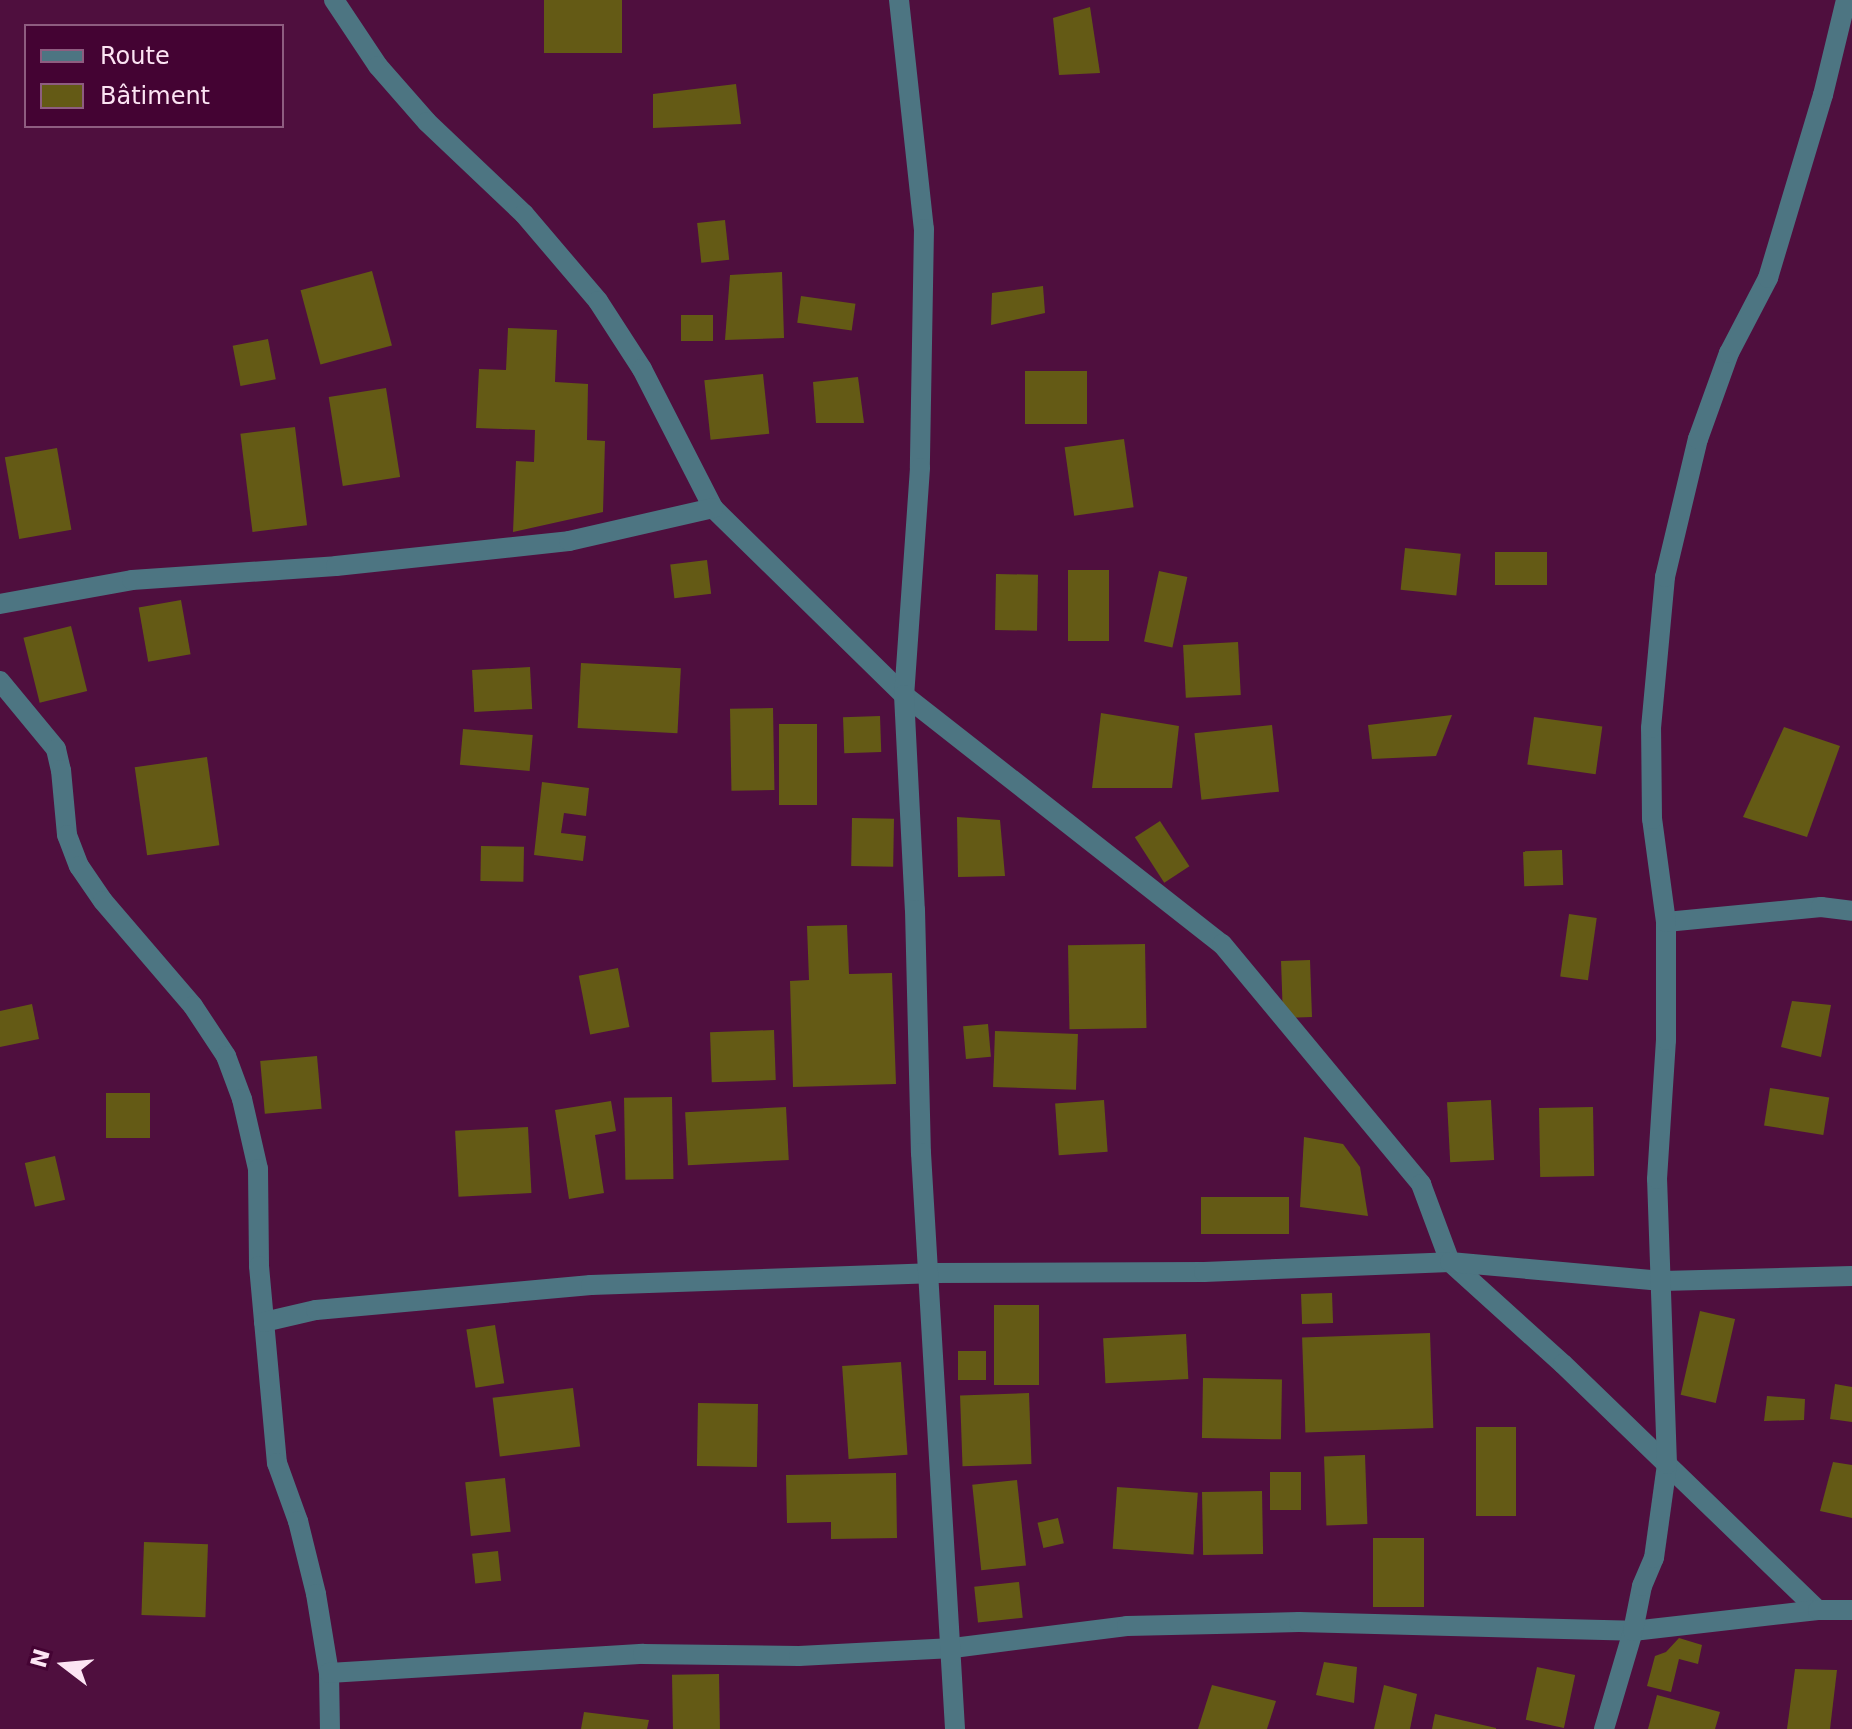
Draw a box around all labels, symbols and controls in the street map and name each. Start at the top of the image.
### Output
legend [24,24,284,128]
text: Route [100,42,170,70]
text: Bâtiment [100,82,210,110]
north arrow [24,1625,104,1705]
text: N [26,1646,55,1671]

